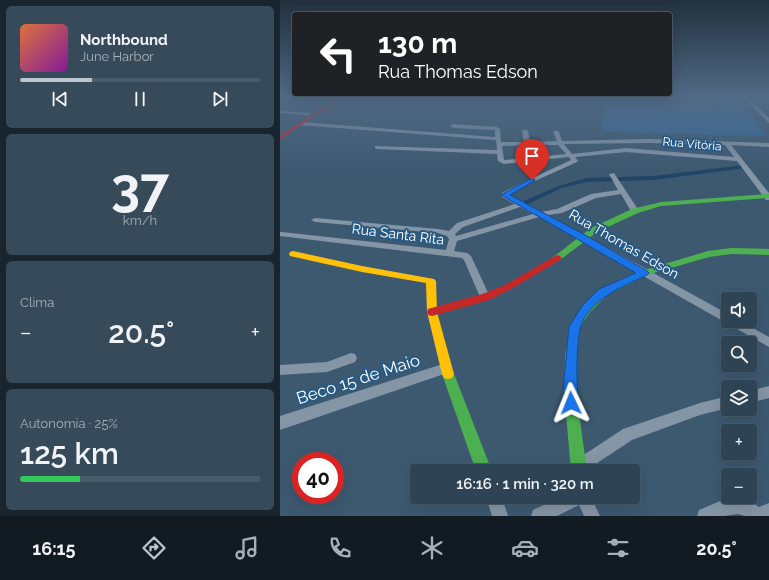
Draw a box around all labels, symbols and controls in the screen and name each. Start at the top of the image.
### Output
text: 130 m [378,27,457,60]
icon: left [312,28,364,80]
text: Northbound [80,31,168,49]
text: June Harbor [80,49,154,64]
text: Rua Thomas Edson [378,61,538,82]
icon: previous [49,88,71,110]
icon: pause [129,88,151,110]
icon: next [209,88,231,110]
street label: Rua Vitória [662,134,722,154]
pin [515,139,549,180]
icon: arrive [521,145,543,167]
text: 37 [111,156,169,217]
street label: Rua Thomas Edson [566,206,682,282]
text: km/h [123,213,157,228]
street label: Rua Santa Rita [351,220,445,248]
map controls [721,292,757,504]
button: sound [721,292,757,328]
text: Clima [20,295,54,310]
text: 20.5° [108,315,174,350]
text: − [20,319,32,345]
text: + [251,319,260,345]
button: search [721,336,757,372]
street label: Beco 15 de Maio [294,350,422,408]
button: layers [721,380,757,416]
position arrow [550,382,592,424]
text: Autonomia · 25% [20,416,118,431]
button: + [721,424,757,460]
text: 125 km [20,436,119,471]
speed limit sign: 40 [292,452,344,504]
button: − [721,468,757,504]
text: 16:16 · 1 min · 320 m [456,475,594,493]
icon: directions [140,534,168,562]
icon: music [233,534,261,562]
icon: phone [326,534,354,562]
icon: climate [418,534,446,562]
icon: car [511,534,539,562]
icon: filters [604,534,632,562]
text: 16:15 [32,538,75,559]
text: 20.5° [696,538,737,559]

